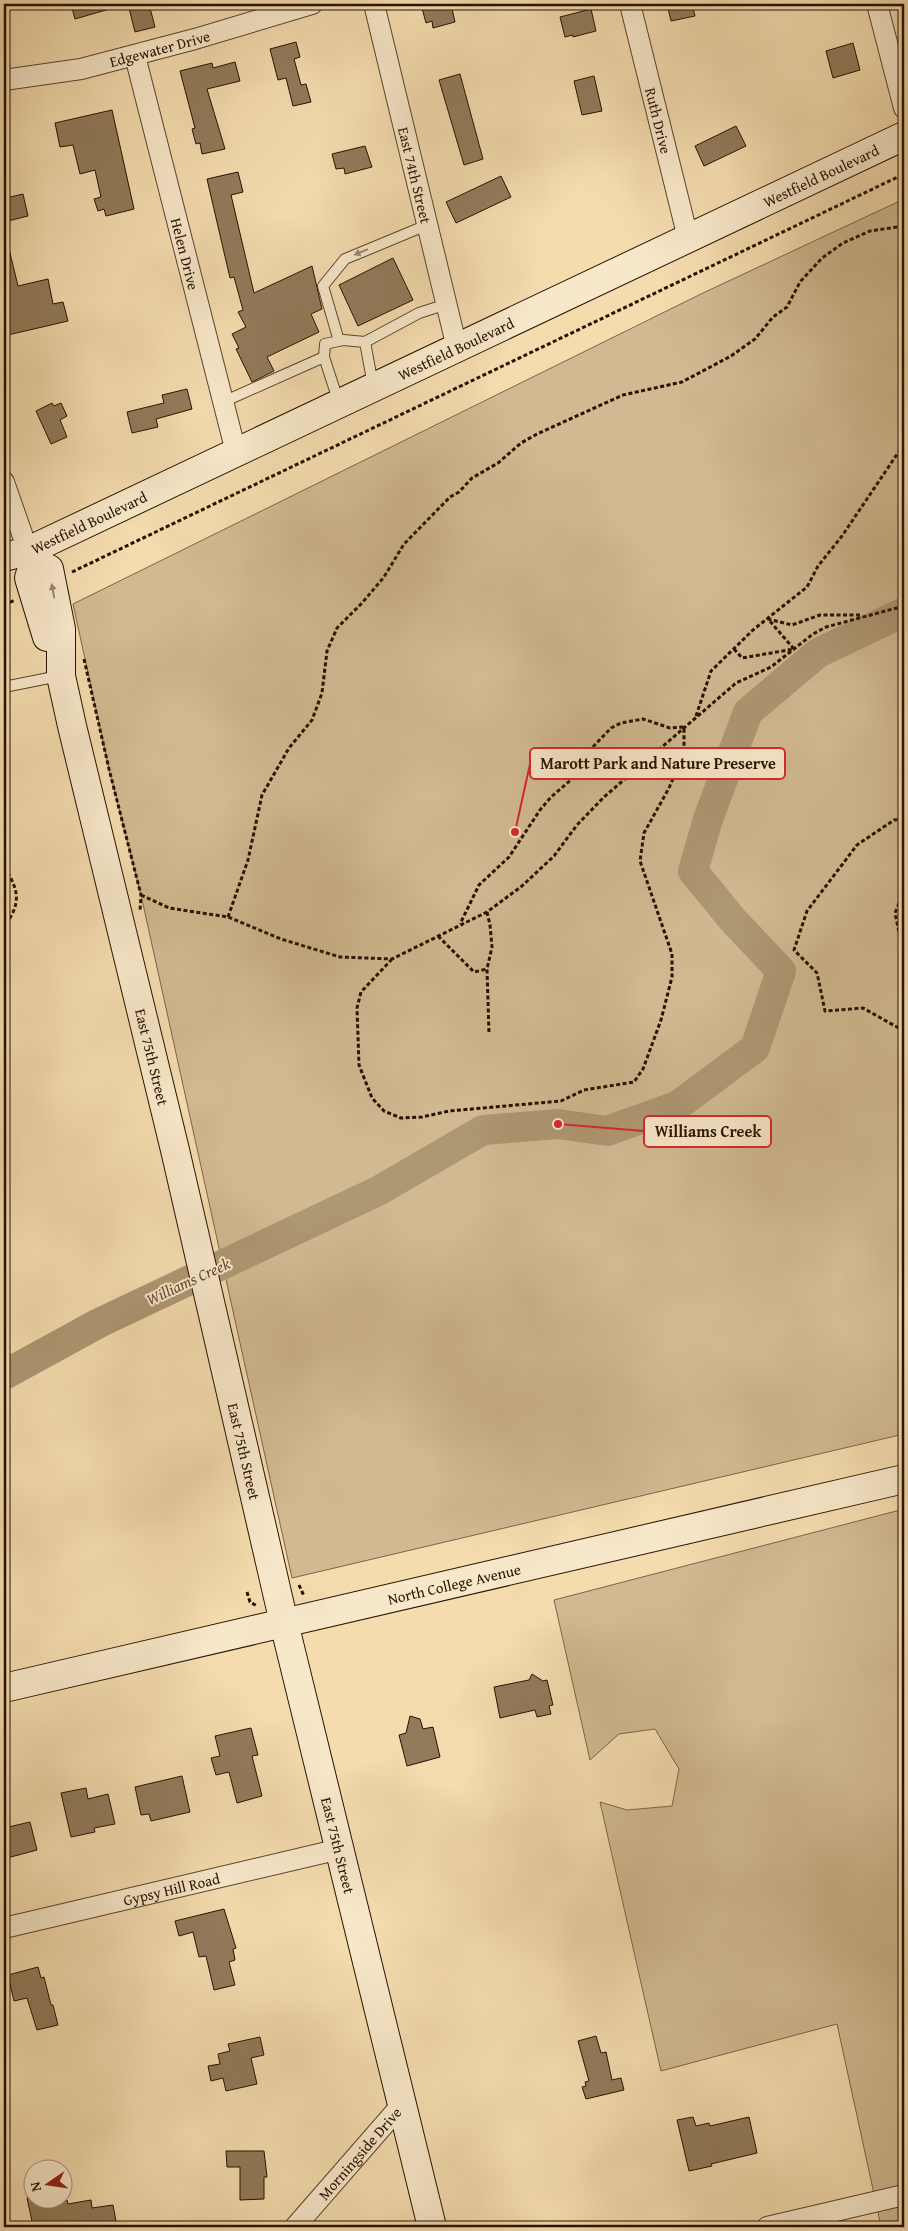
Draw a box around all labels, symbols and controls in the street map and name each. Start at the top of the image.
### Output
street label: Edgewater Drive [107,25,212,72]
street label: Ruth Drive [641,85,677,156]
street label: East 74th Street [393,125,437,226]
street label: Westfield Boulevard [759,139,882,212]
street label: Helen Drive [166,215,205,292]
one-way arrow [354,249,368,257]
street label: Westfield Boulevard [394,312,517,385]
street label: Westfield Boulevard [27,486,150,559]
one-way arrow [49,583,57,599]
callout: Marott Park and Nature Preserve [530,748,785,779]
text: Marott Park and Nature Preserve [540,751,776,775]
street label: East 75th Street [131,1006,174,1108]
callout: Williams Creek [644,1116,771,1147]
text: Williams Creek [655,1119,762,1143]
water label: Williams Creek [142,1251,235,1311]
street label: East 75th Street [223,1401,266,1502]
street label: North College Avenue [385,1558,523,1609]
street label: East 75th Street [317,1795,361,1896]
street label: Gypsy Hill Road [121,1867,222,1910]
street label: Morningside Drive [313,2102,406,2204]
north arrow [22,2158,72,2208]
text: N [24,2179,46,2194]

